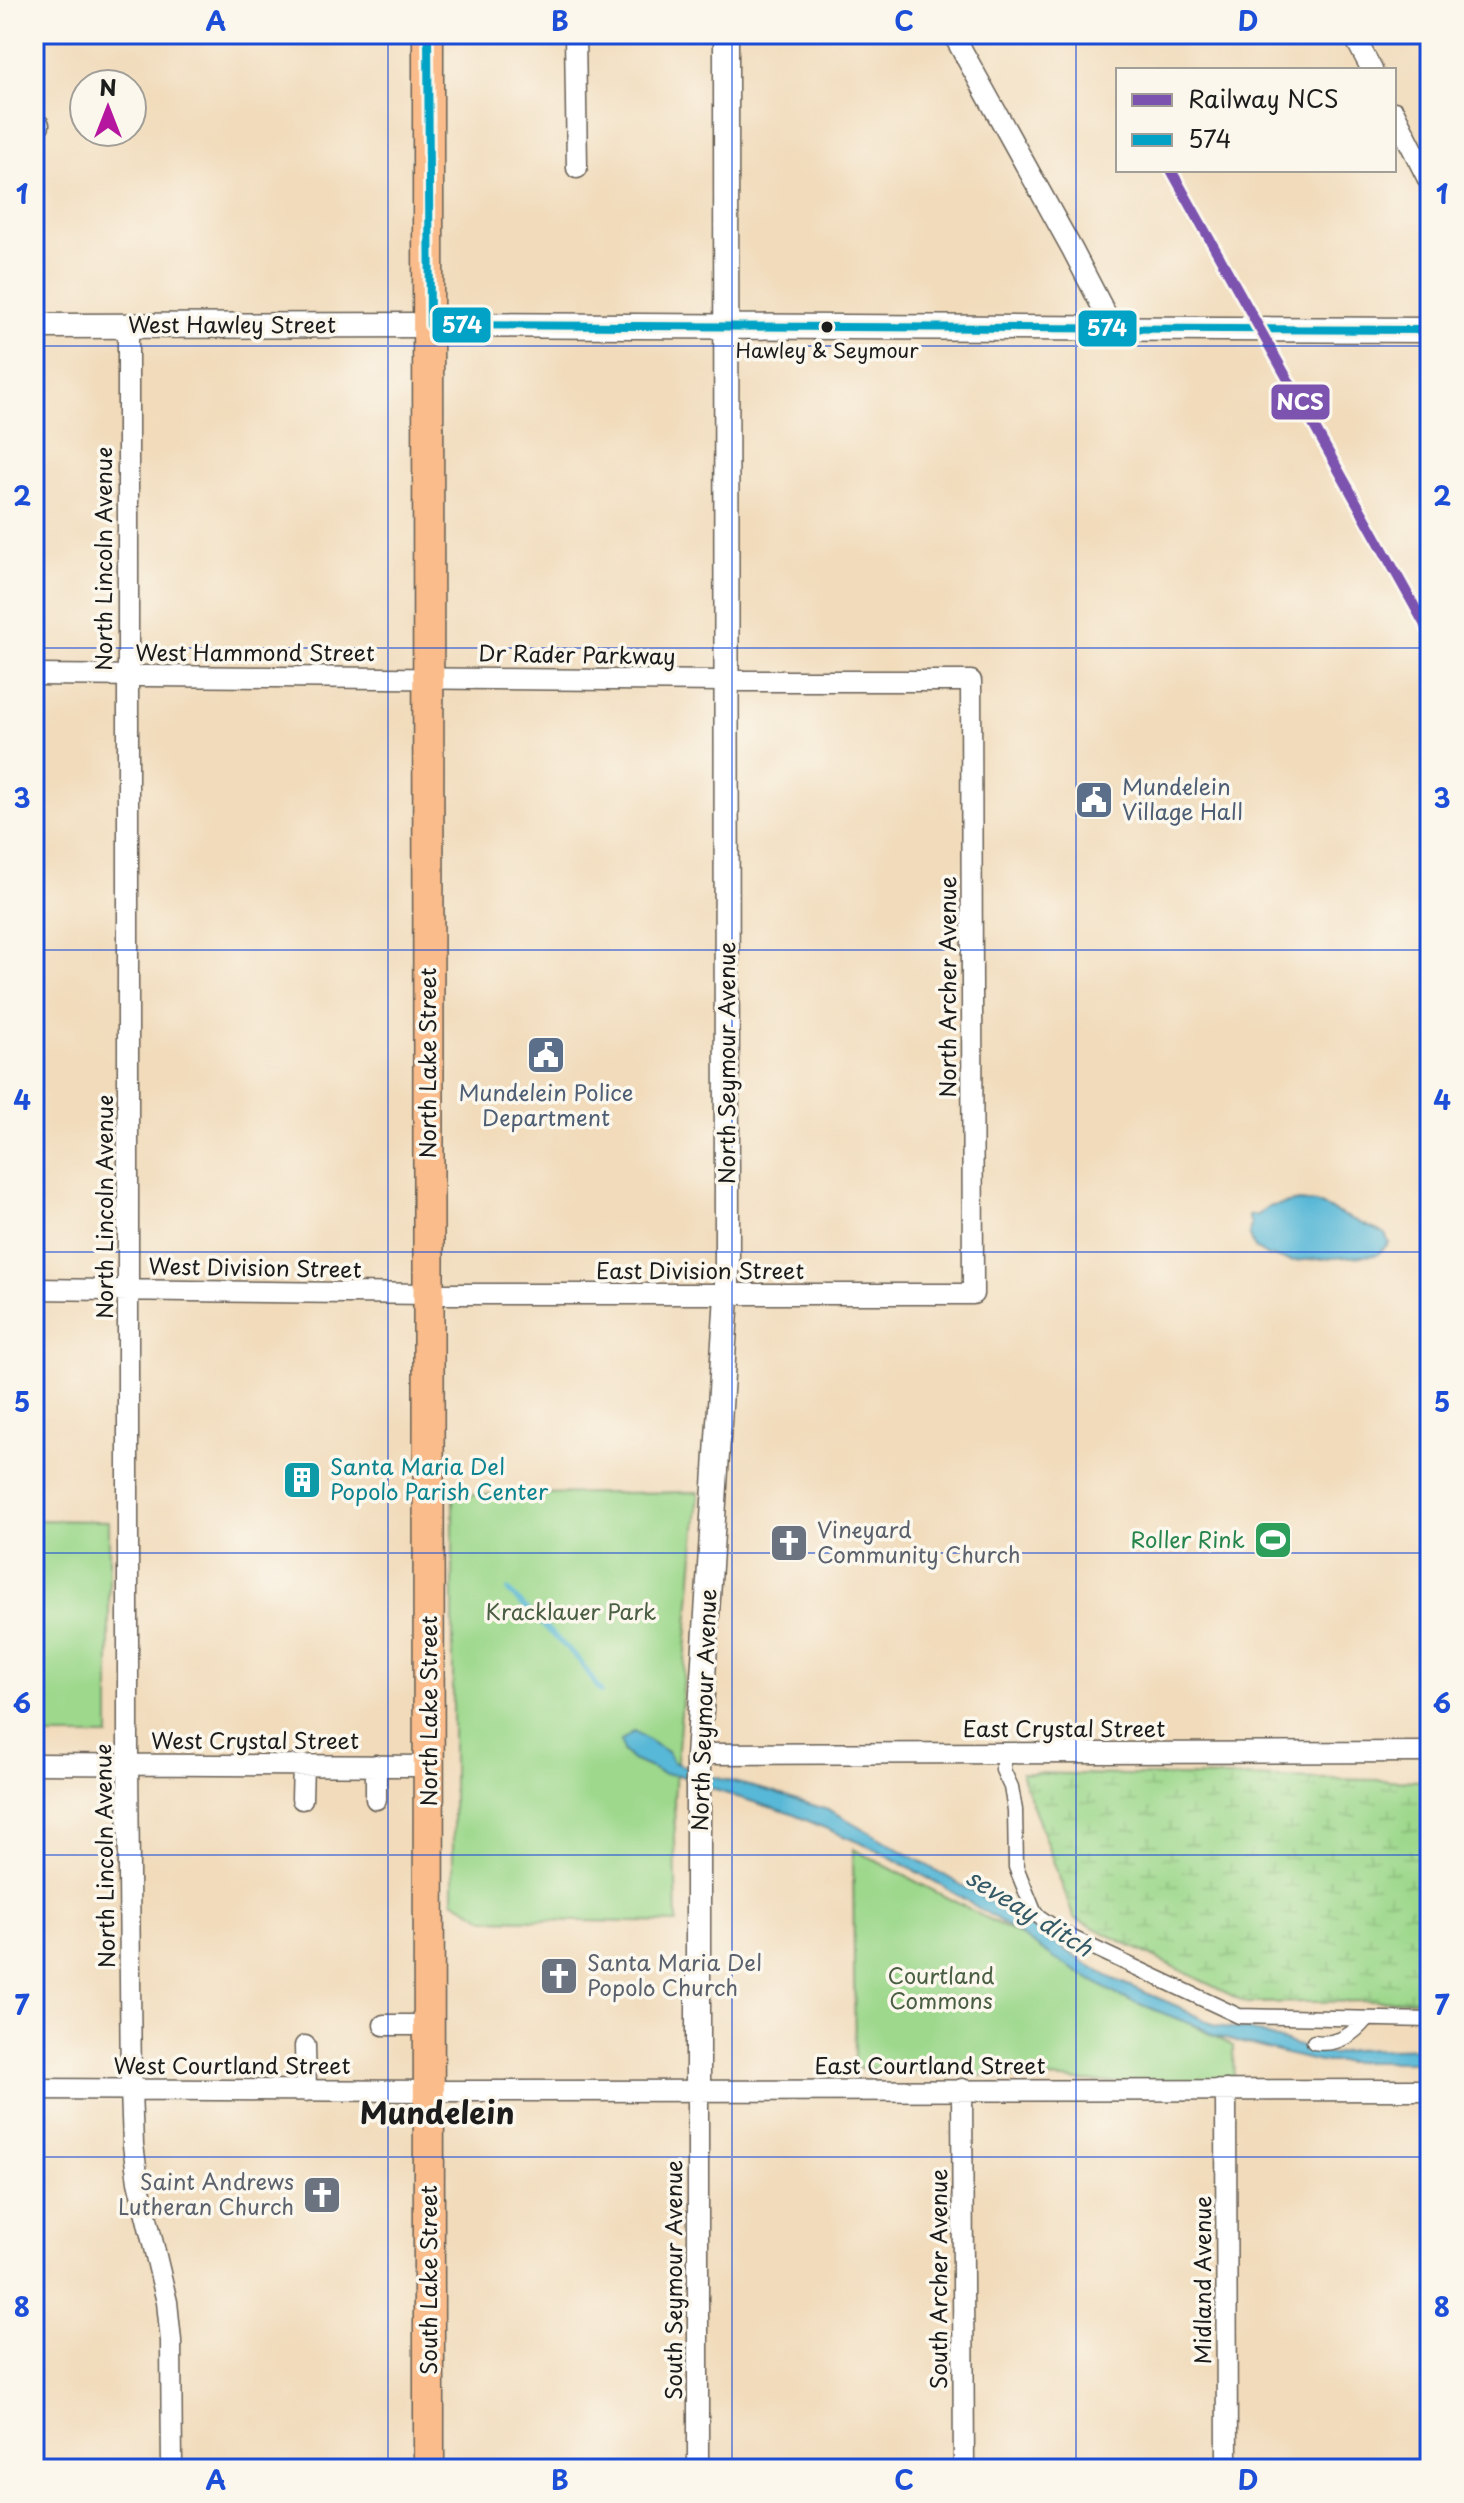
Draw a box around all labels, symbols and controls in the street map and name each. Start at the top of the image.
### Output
text: A [206,1,226,40]
text: B [551,1,569,40]
text: C [894,1,914,40]
text: D [1238,1,1258,40]
north arrow [68,68,148,148]
legend [1116,68,1396,172]
text: N [99,70,117,103]
text: Railway NCS [1188,80,1339,116]
text: 574 [1188,120,1232,156]
text: 1 [16,174,28,213]
text: 1 [1436,174,1448,213]
line badge: 574 [431,306,492,344]
street label: West Hawley Street [128,307,336,340]
text: 574 [442,307,482,340]
line badge: 574 [1077,309,1138,348]
text: 574 [1087,310,1127,343]
marker: Hawley & Seymour [819,319,835,335]
place label: Hawley & Seymour [735,335,919,365]
line badge: NCS [1270,383,1331,421]
text: NCS [1276,384,1324,417]
street label: North Lincoln Avenue [86,447,119,671]
text: 2 [13,476,31,515]
text: 2 [1433,476,1451,515]
street label: West Hammond Street [135,635,375,668]
street label: Dr Rader Parkway [478,635,676,672]
place label: Mundelein Village Hall [1122,769,1243,827]
text: 3 [13,778,31,817]
text: 3 [1433,778,1451,817]
public building icon: Mundelein Village Hall [1073,779,1115,821]
street label: North Archer Avenue [930,876,963,1098]
street label: North Seymour Avenue [709,942,742,1184]
street label: North Lake Street [410,967,443,1158]
public building icon: Mundelein Police Department [525,1034,567,1076]
place label: Mundelein Police Department [459,1075,633,1133]
text: 4 [13,1080,31,1119]
text: 4 [1433,1080,1451,1119]
street label: North Lincoln Avenue [87,1095,120,1319]
street label: West Division Street [148,1248,362,1285]
street label: East Division Street [596,1253,804,1286]
text: 5 [14,1382,30,1421]
text: 5 [1434,1382,1450,1421]
place label: Santa Maria Del Popolo Parish Center [330,1449,549,1507]
building icon: Santa Maria Del Popolo Parish Center [281,1459,323,1501]
place label: Vineyard Community Church [817,1512,1021,1570]
sports icon: Roller Rink [1252,1519,1294,1561]
church icon: Vineyard Community Church [768,1522,810,1564]
place label: Roller Rink [1130,1522,1245,1555]
street label: North Seymour Avenue [682,1588,723,1832]
park label: Kracklauer Park [486,1594,656,1627]
street label: North Lake Street [411,1615,444,1806]
text: 6 [13,1683,31,1722]
text: 6 [1433,1683,1451,1722]
street label: East Crystal Street [963,1711,1165,1744]
street label: West Crystal Street [151,1723,359,1756]
street label: North Lincoln Avenue [85,1744,122,1968]
water label: seveay ditch [960,1858,1101,1965]
place label: Santa Maria Del Popolo Church [587,1945,762,2003]
church icon: Santa Maria Del Popolo Church [538,1955,580,1997]
park label: Courtland Commons [888,1958,994,2016]
text: 7 [15,1985,30,2024]
text: 7 [1435,1985,1450,2024]
street label: West Courtland Street [113,2048,351,2081]
street label: East Courtland Street [814,2048,1046,2081]
district label: Mundelein [360,2089,514,2134]
street label: South Seymour Avenue [656,2160,689,2400]
place label: Saint Andrews Lutheran Church [118,2164,294,2222]
street label: South Archer Avenue [921,2169,954,2389]
church icon: Saint Andrews Lutheran Church [301,2174,343,2216]
street label: South Lake Street [411,2185,444,2375]
street label: Midland Avenue [1185,2196,1218,2364]
text: 8 [14,2287,30,2326]
text: 8 [1434,2287,1450,2326]
text: A [206,2460,226,2499]
text: B [551,2460,569,2499]
text: C [894,2460,914,2499]
text: D [1238,2460,1258,2499]

